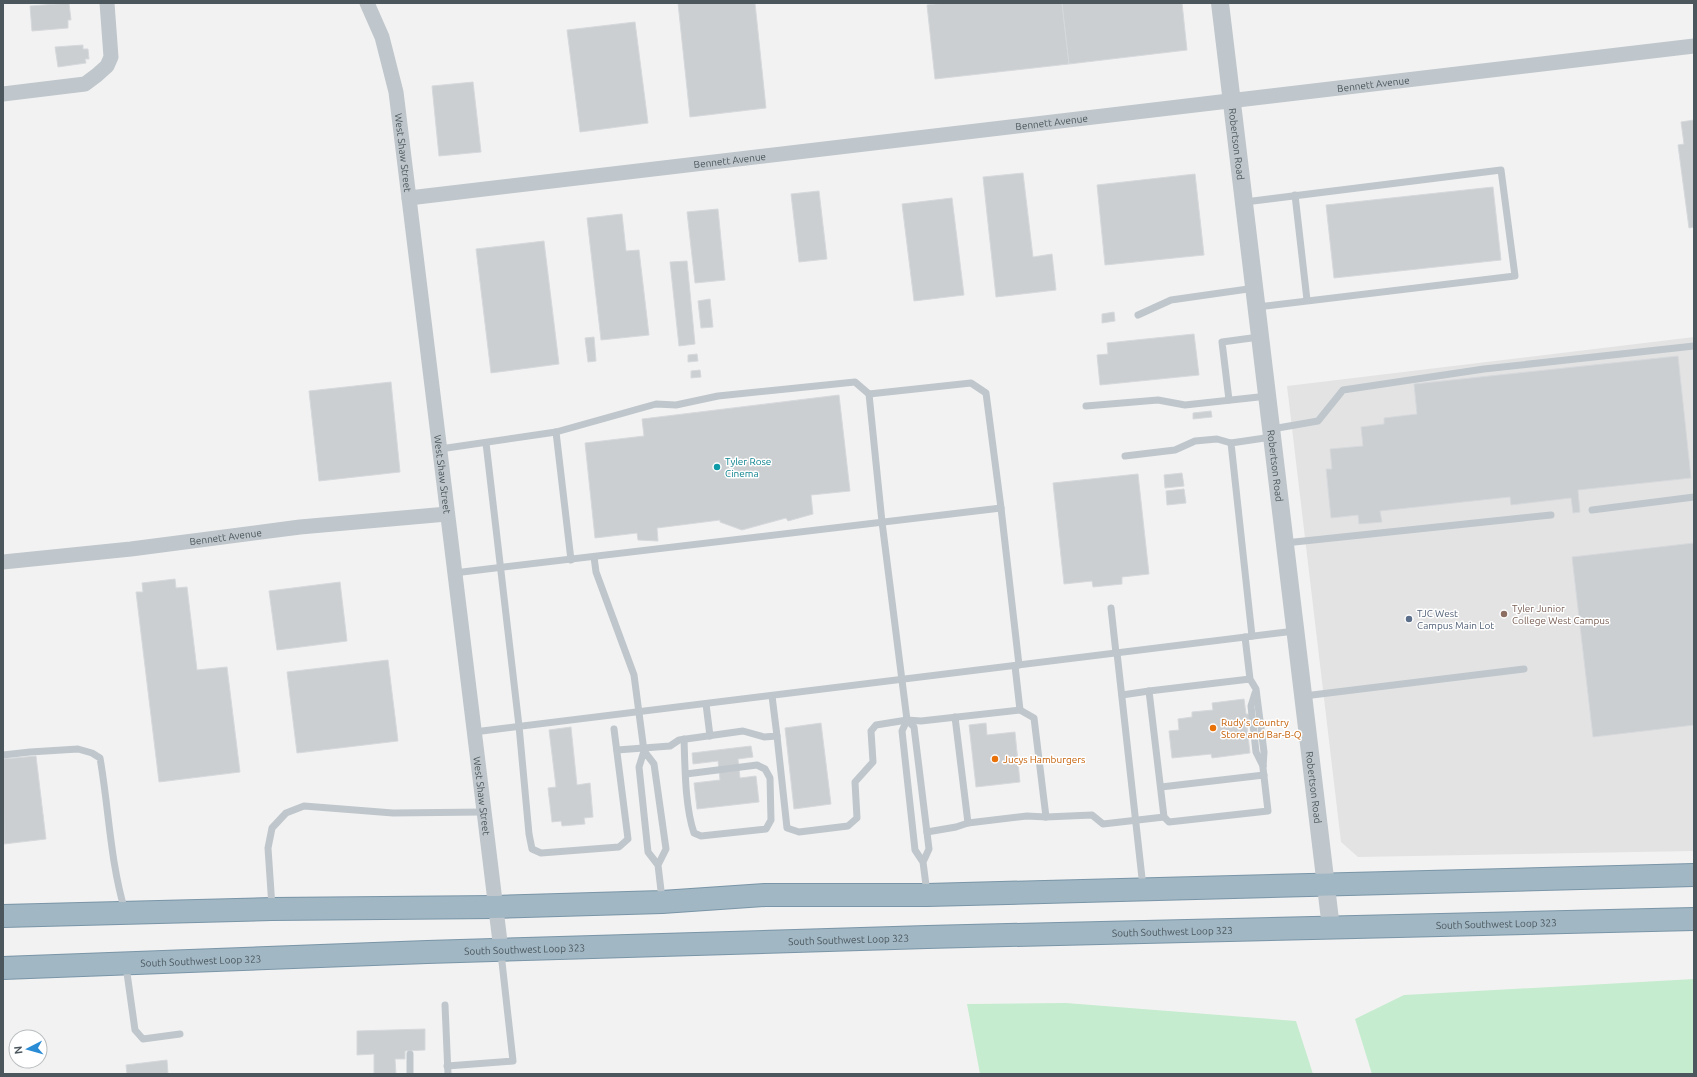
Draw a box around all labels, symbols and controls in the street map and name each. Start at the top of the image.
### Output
street label: Bennett Avenue [1336,74,1410,94]
street label: Robertson Road [1227,107,1247,181]
street label: Bennett Avenue [1015,112,1088,132]
street label: West Shaw Street [393,113,414,193]
street label: Bennett Avenue [693,150,767,170]
street label: Robertson Road [1266,429,1285,502]
street label: West Shaw Street [432,434,453,514]
place label: Tyler Rose Cinema [725,456,771,479]
marker: Tyler Rose Cinema [712,462,722,472]
street label: Bennett Avenue [189,527,262,547]
place label: Tyler Junior College West Campus [1512,603,1609,626]
place label: TJC West Campus Main Lot [1417,608,1494,631]
marker: Tyler Junior College West Campus [1499,609,1509,619]
marker: TJC West Campus Main Lot [1404,614,1414,624]
place label: Rudy's Country Store and Bar-B-Q [1221,717,1302,740]
marker: Rudy's Country Store and Bar-B-Q [1208,723,1218,733]
street label: Robertson Road [1304,751,1324,824]
marker: Jucys Hamburgers [990,754,1000,764]
place label: Jucys Hamburgers [1003,754,1085,765]
street label: West Shaw Street [472,756,492,836]
street label: South Southwest Loop 323 [1436,917,1557,931]
street label: South Southwest Loop 323 [1112,924,1233,938]
street label: South Southwest Loop 323 [788,932,909,947]
street label: South Southwest Loop 323 [464,942,585,956]
street label: South Southwest Loop 323 [140,953,262,968]
north arrow [8,1029,48,1069]
text: N [12,1045,24,1055]

